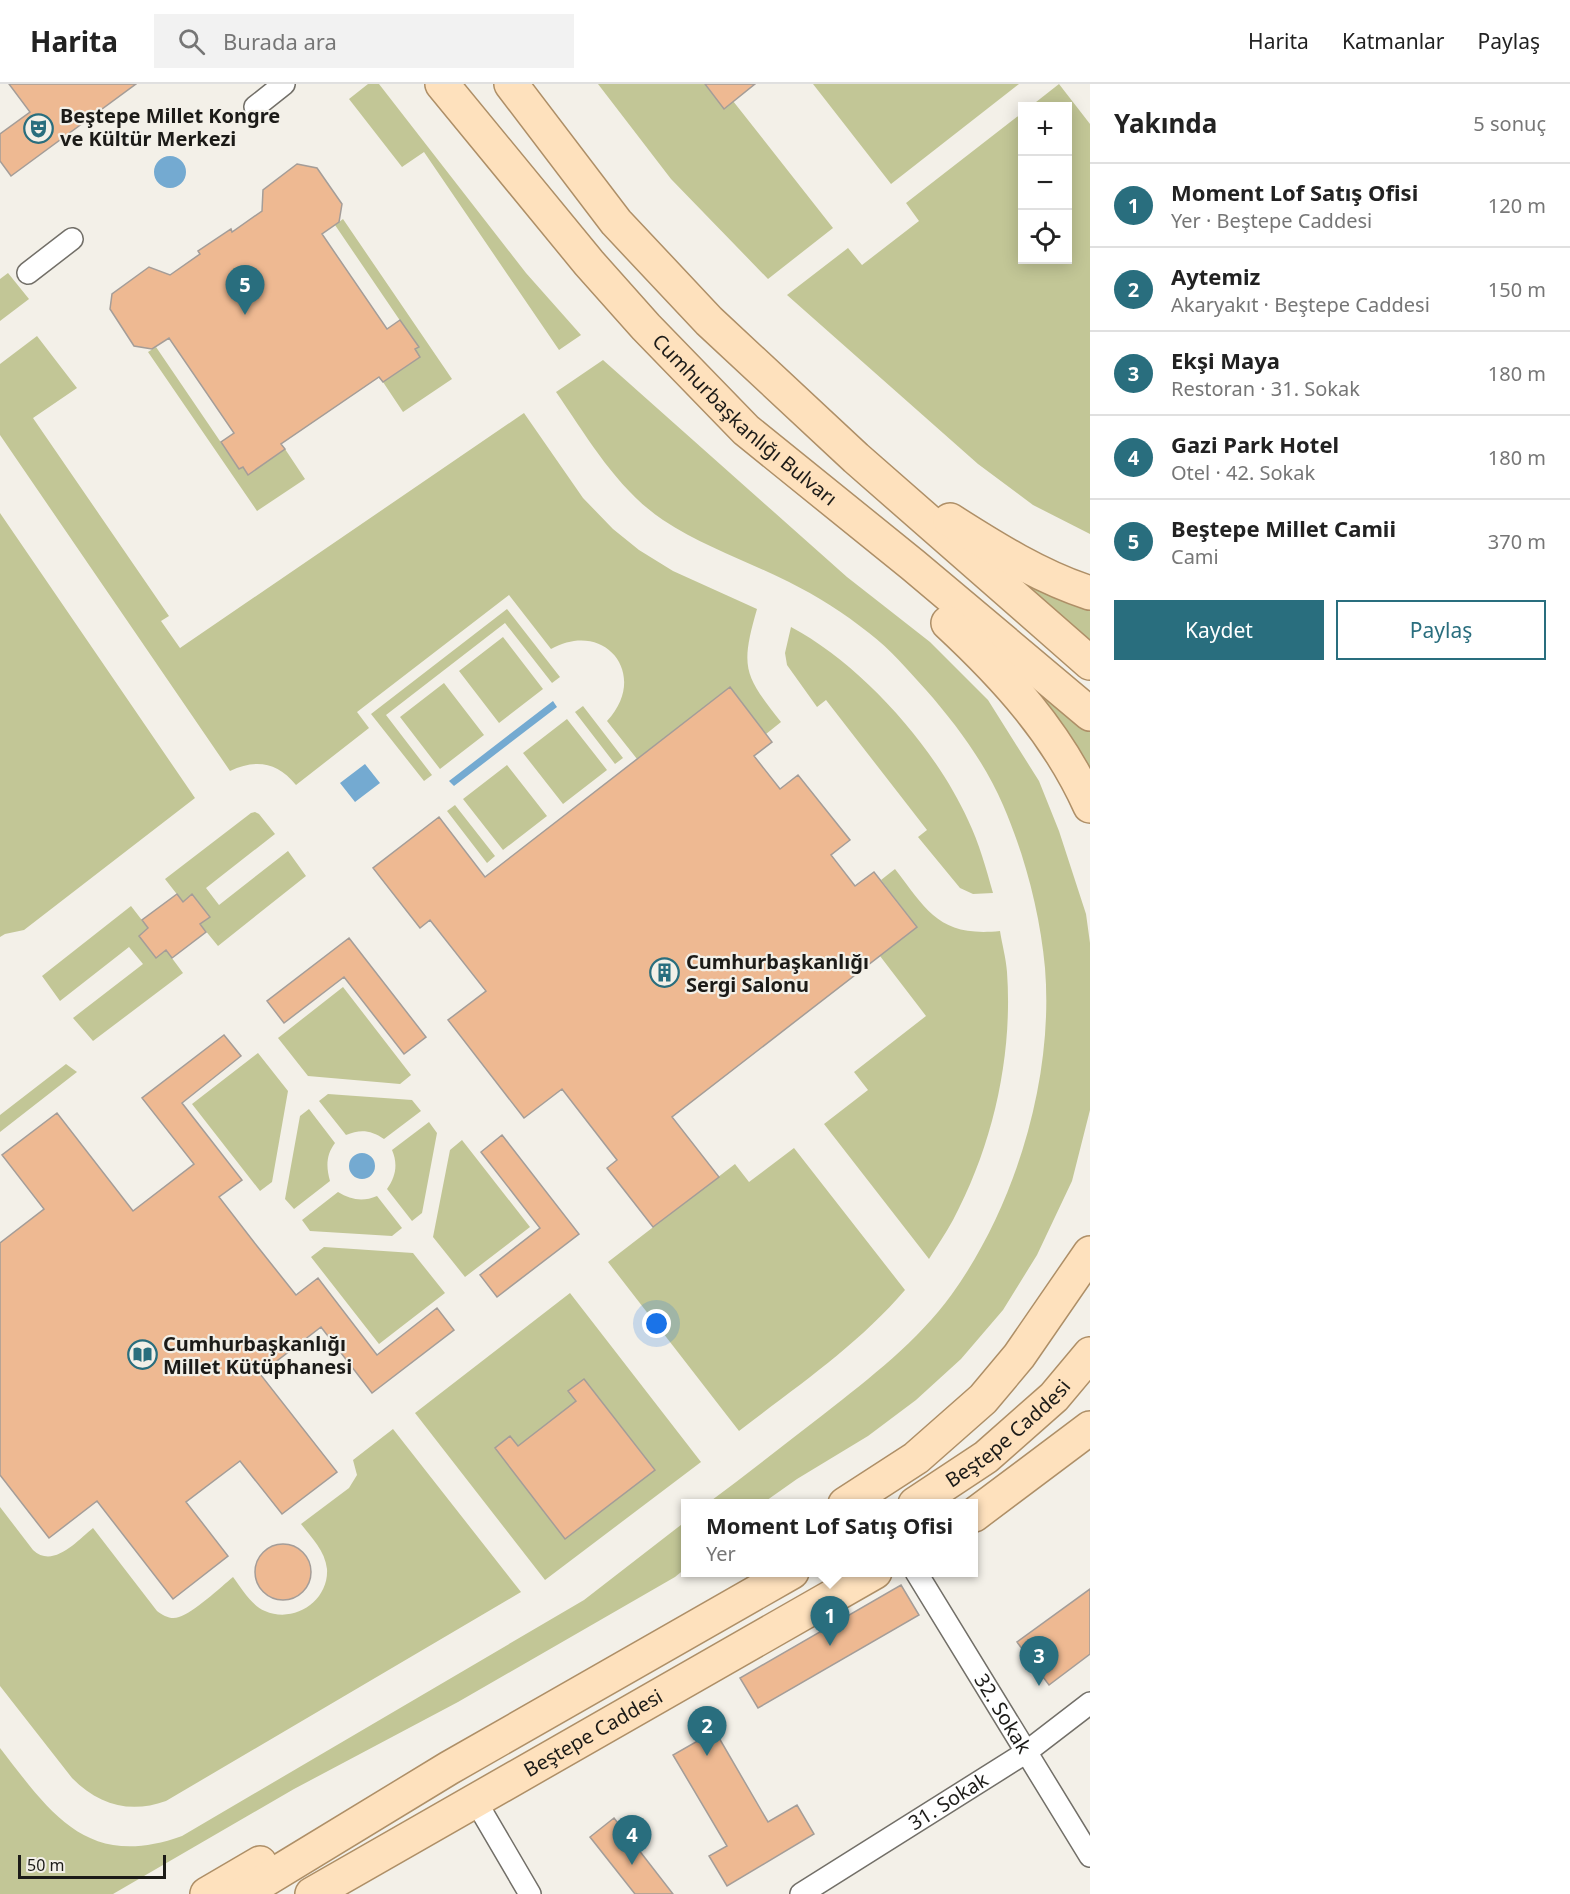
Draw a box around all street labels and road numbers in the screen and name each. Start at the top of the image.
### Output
street label: Cumhurbaşkanlığı Bulvarı [647,328,843,511]
street label: Beştepe Caddesi [940,1373,1076,1493]
street label: 32. Sokak [968,1668,1038,1759]
street label: Beştepe Caddesi [519,1682,667,1783]
street label: 31. Sokak [903,1766,993,1836]

